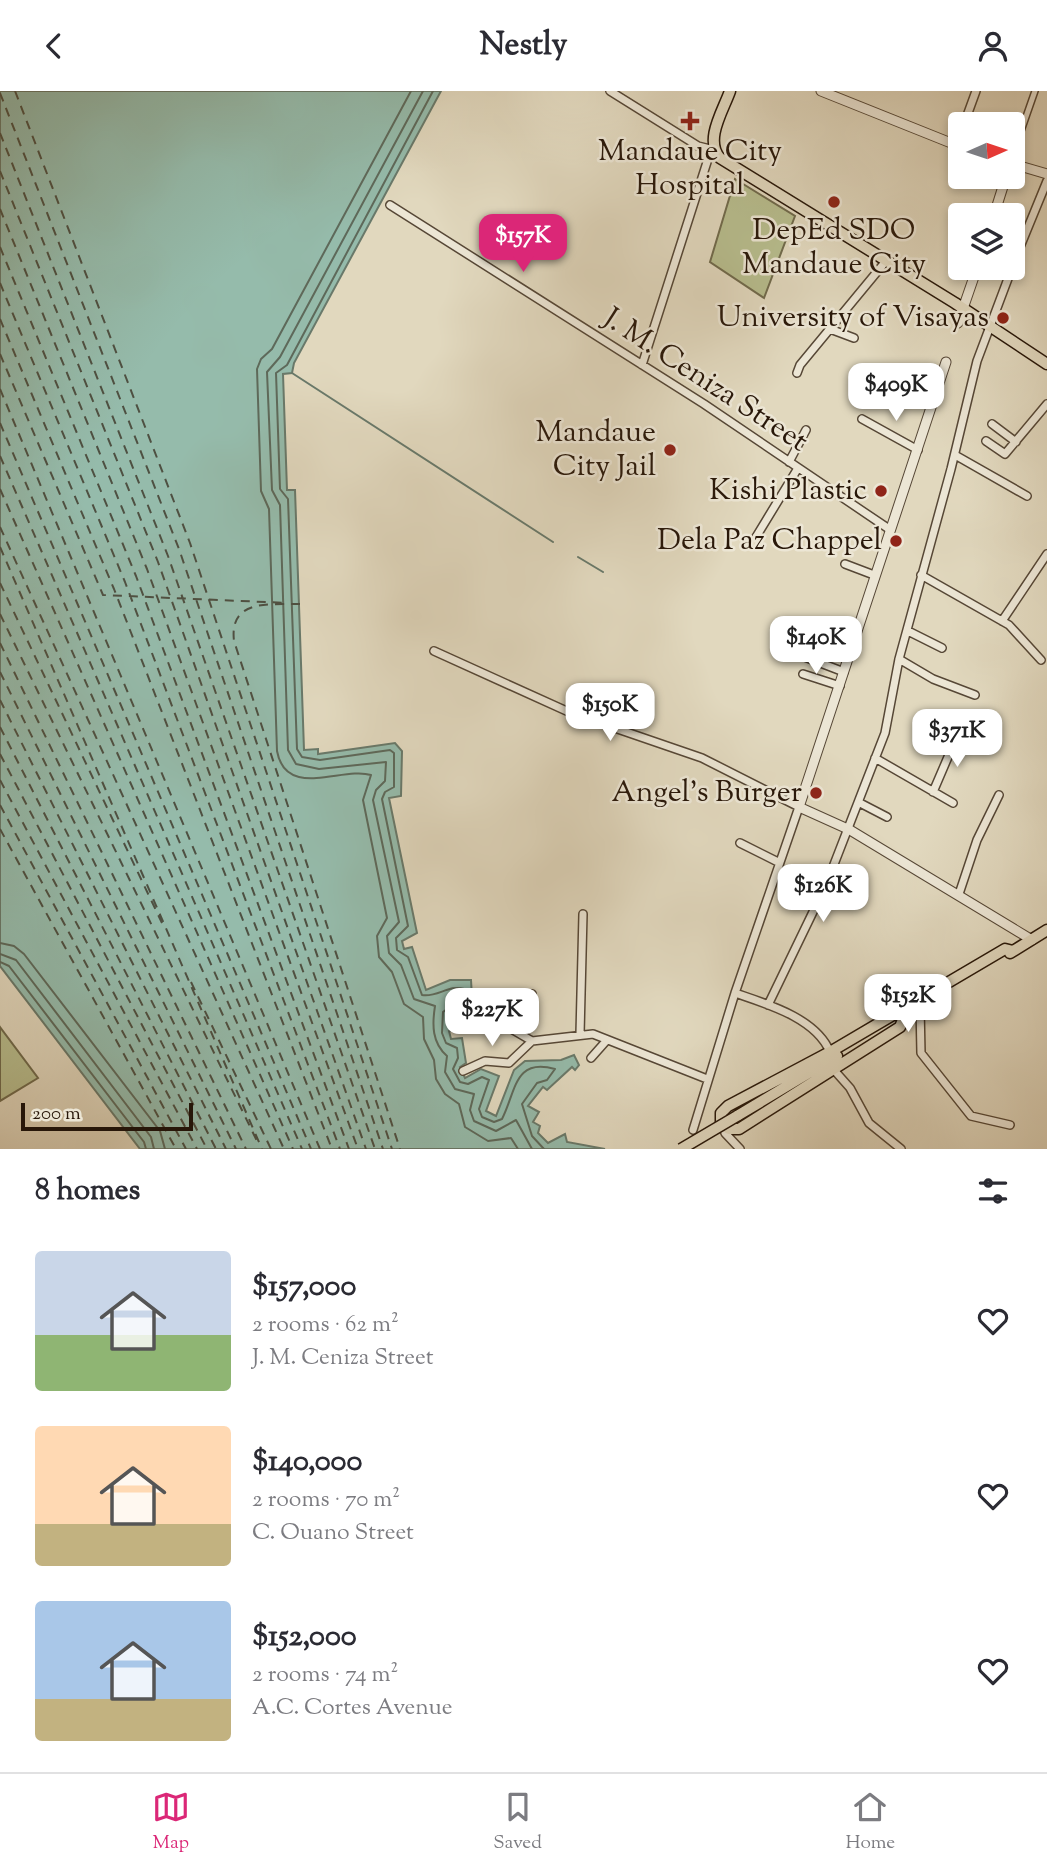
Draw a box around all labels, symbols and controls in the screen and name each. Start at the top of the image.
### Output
text: Nestly [479,23,568,69]
icon: back [35,27,73,65]
icon: person [974,27,1012,65]
marker: Mandaue City Hospital [680,111,700,131]
north arrow [948,112,1026,189]
map controls [948,112,1025,280]
place label: Mandaue City Hospital [598,131,782,208]
marker: DepEd SDO Mandaue City [826,194,842,210]
button: layers [948,203,1025,280]
place label: DepEd SDO Mandaue City [742,210,926,287]
pin: $157K [474,215,572,274]
text: $157K [495,220,551,253]
street label: J. M. Ceniza Street [592,297,816,464]
place label: University of Visayas [717,297,989,340]
marker: University of Visayas [995,310,1011,326]
pin: $409K [847,363,945,423]
text: $409K [864,369,928,402]
place label: Mandaue City Jail [536,412,656,489]
marker: Mandaue City Jail [662,442,678,458]
place label: Kishi Plastic [709,470,867,513]
marker: Kishi Plastic [873,483,889,499]
place label: Dela Paz Chappel [657,520,882,563]
marker: Dela Paz Chappel [888,533,904,549]
pin: $140K [767,617,865,676]
text: $140K [786,622,846,655]
pin: $150K [561,683,659,743]
text: $150K [582,689,638,722]
pin: $371K [908,709,1006,769]
text: $371K [928,715,986,748]
place label: Angel's Burger [611,772,802,815]
marker: Angel's Burger [808,785,824,801]
pin: $126K [774,865,872,924]
text: $126K [794,870,852,903]
pin: $152K [859,975,957,1034]
text: $152K [880,980,936,1013]
pin: $227K [443,989,541,1048]
text: $227K [461,994,523,1027]
scale bar [21,1100,192,1132]
text: 200 m [32,1101,81,1128]
text: 8 homes [35,1170,140,1213]
icon: filters [974,1172,1012,1210]
text: $157,000 [252,1266,356,1309]
icon: home [91,1279,175,1363]
icon: heart [974,1302,1012,1340]
text: 2 rooms · 62 m² [252,1309,399,1342]
text: J. M. Ceniza Street [252,1342,434,1375]
text: $140,000 [252,1441,362,1484]
icon: home [91,1454,175,1538]
icon: heart [974,1477,1012,1515]
text: 2 rooms · 70 m² [252,1484,400,1517]
text: C. Ouano Street [252,1517,414,1550]
text: $152,000 [252,1616,357,1659]
icon: home [91,1629,175,1713]
icon: heart [974,1652,1012,1690]
text: 2 rooms · 74 m² [252,1659,398,1692]
text: A.C. Cortes Avenue [252,1692,453,1725]
tab: Map [152,1788,190,1857]
tab: Saved [493,1788,542,1857]
tab: Home [845,1788,895,1857]

